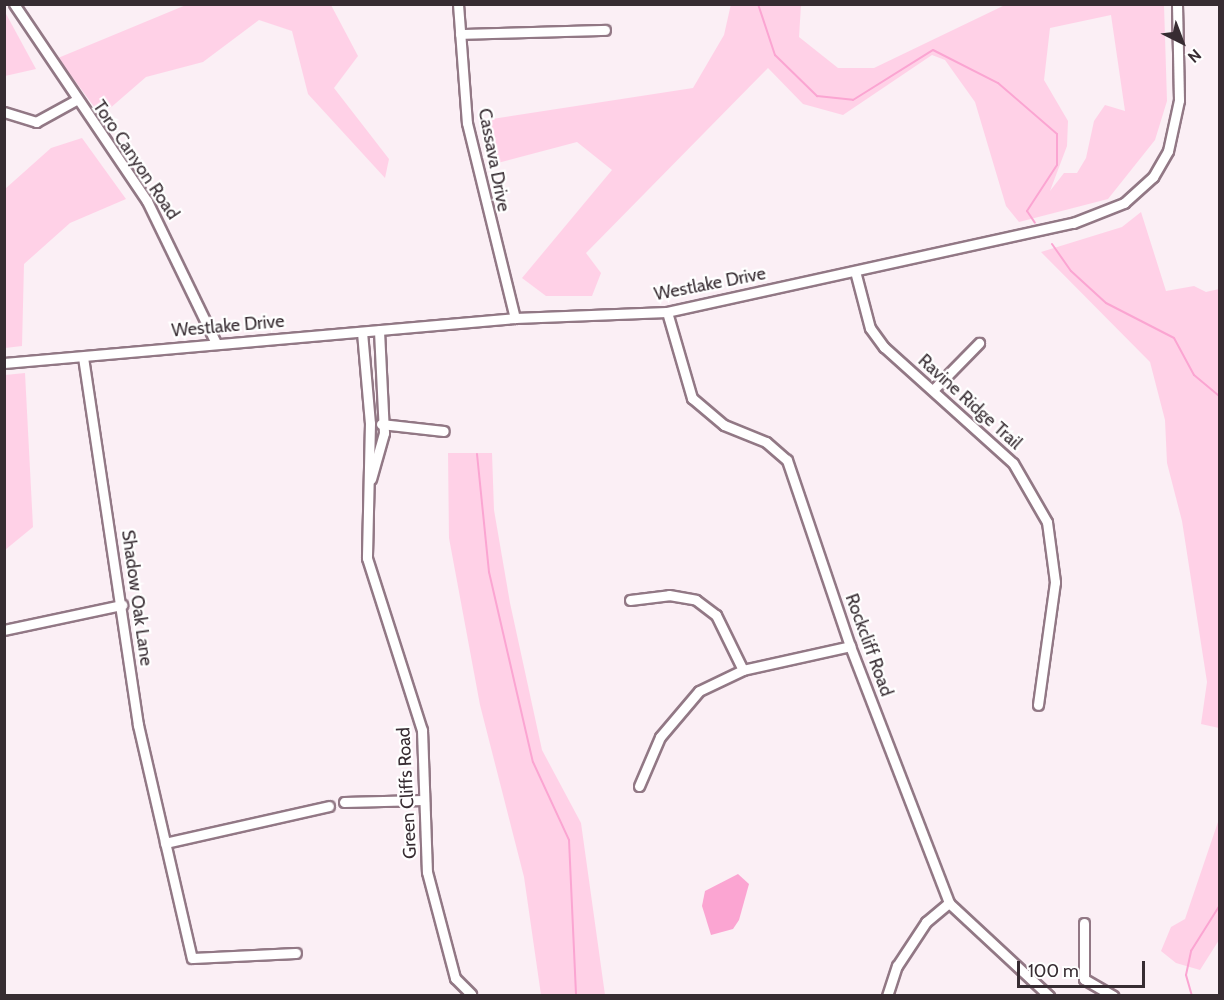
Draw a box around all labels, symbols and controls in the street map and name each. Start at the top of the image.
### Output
north arrow [1152,12,1212,72]
text: N [1184,45,1205,67]
street label: Toro Canyon Road [88,96,184,224]
street label: Cassava Drive [473,107,515,213]
street label: Westlake Drive [652,263,768,305]
street label: Westlake Drive [171,310,285,342]
street label: Ravine Ridge Trail [914,350,1026,454]
street label: Shadow Oak Lane [117,529,157,667]
street label: Rockcliff Road [840,591,898,699]
street label: Green Cliffs Road [393,727,421,859]
scale bar [1020,949,1148,987]
text: 100 m [1028,960,1079,982]

